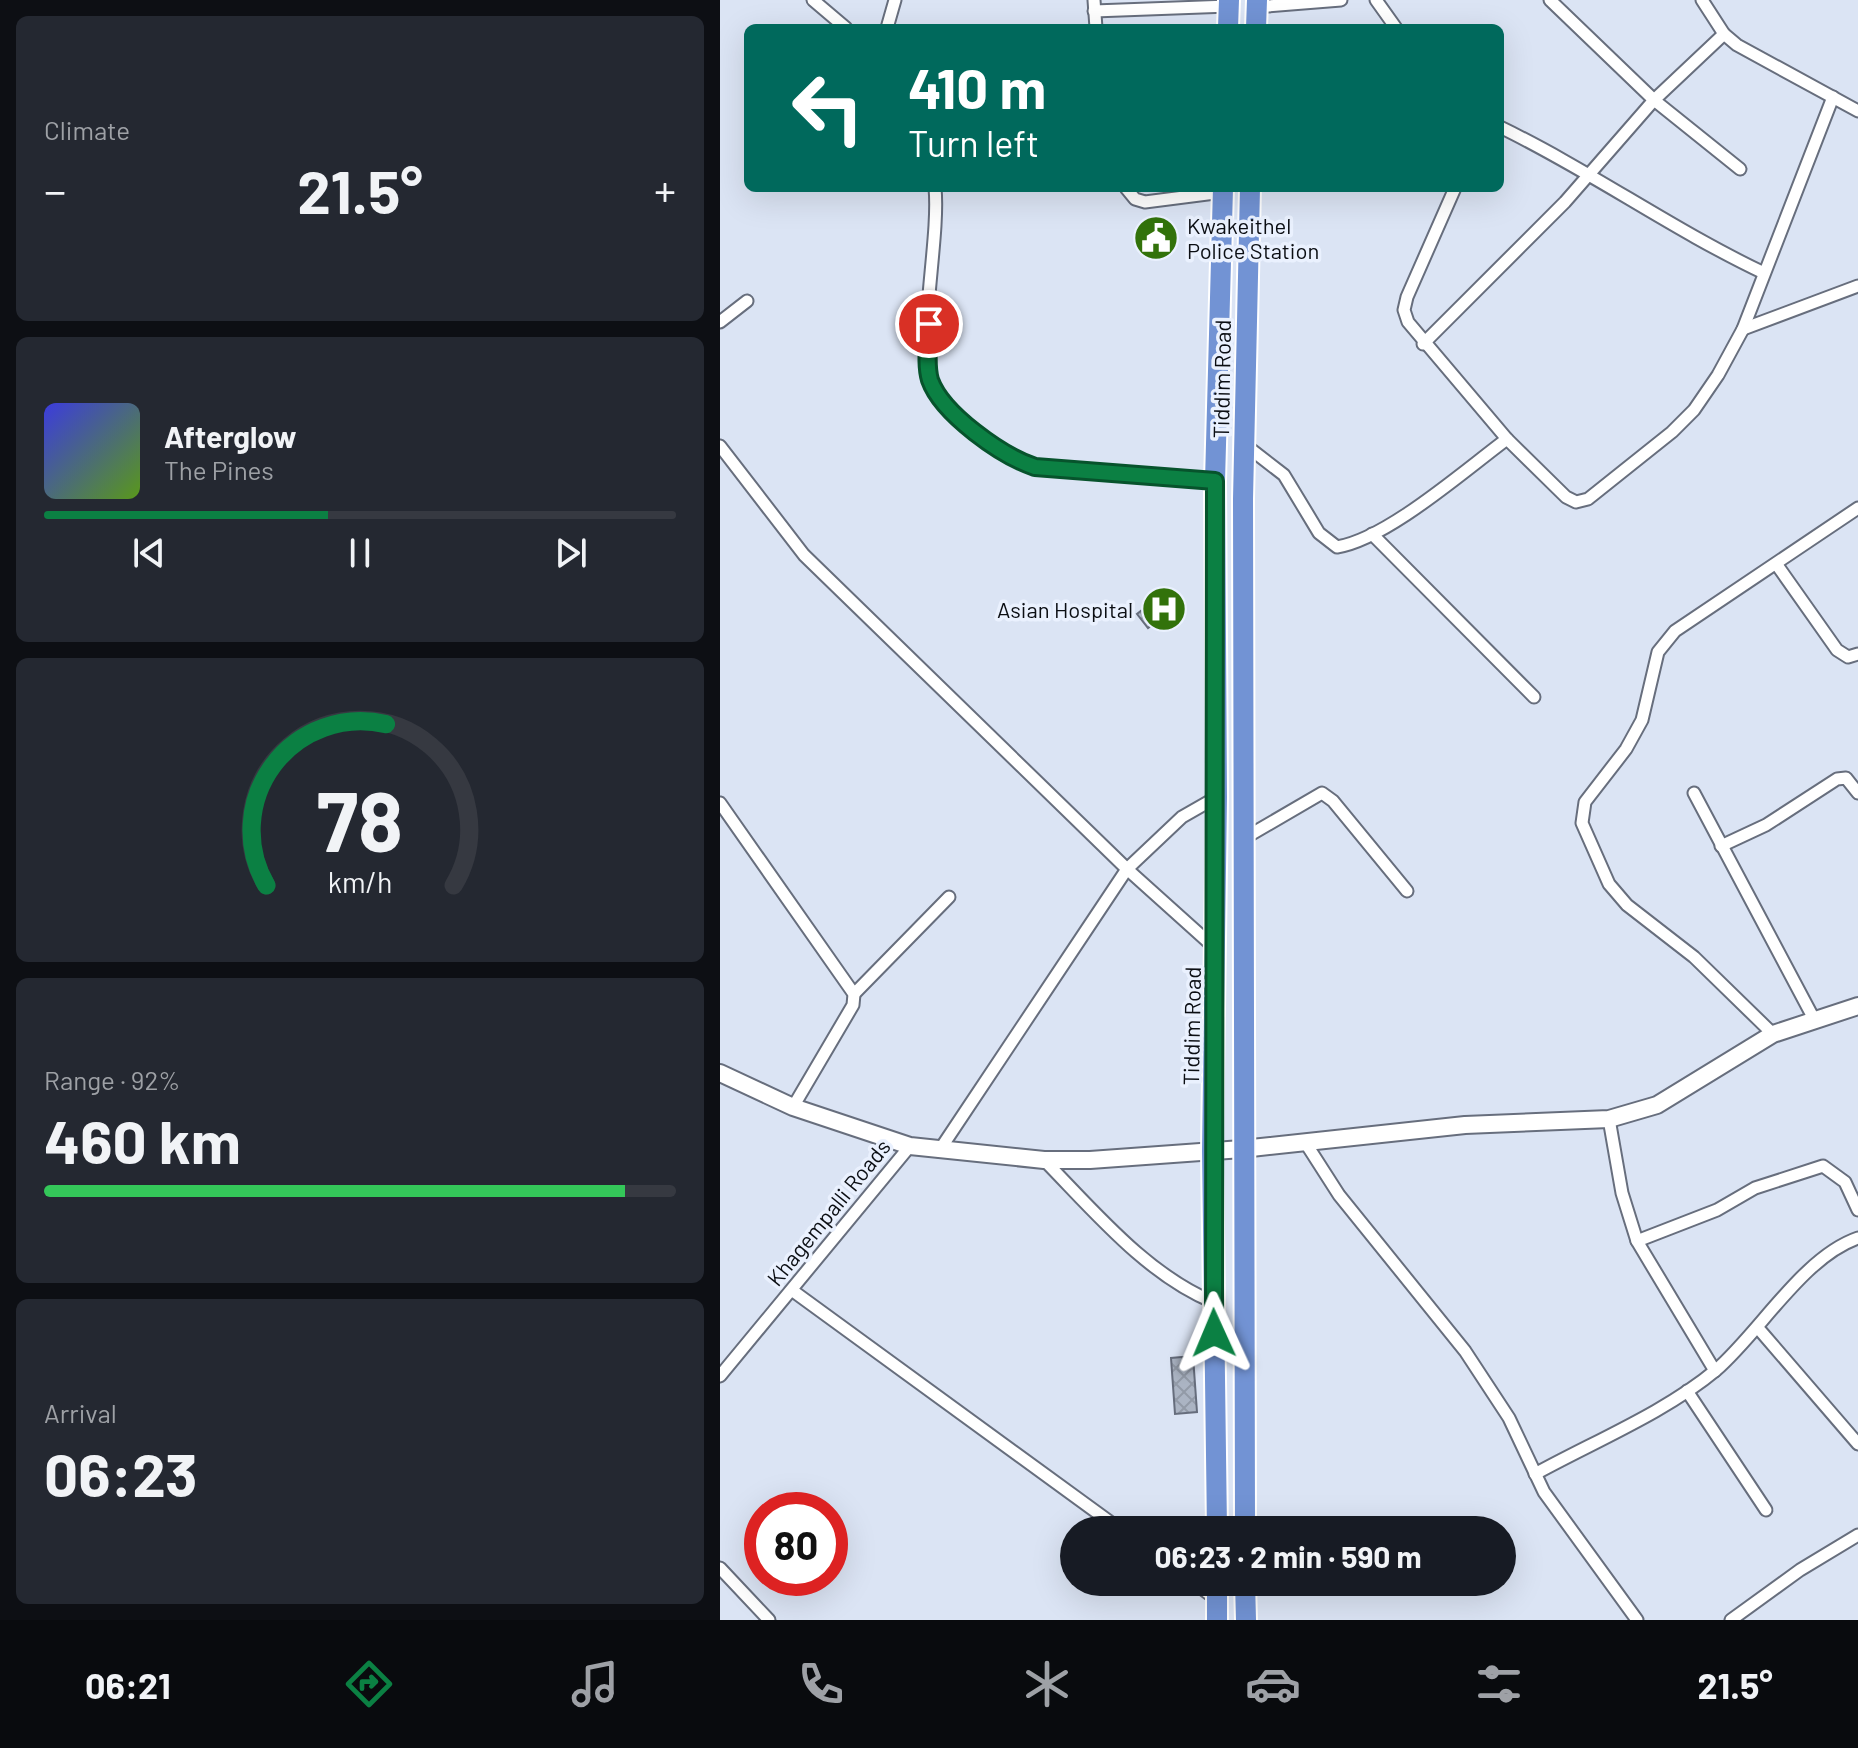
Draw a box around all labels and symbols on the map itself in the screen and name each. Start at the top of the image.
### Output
place label: Kwakeithel Police Station [1187,212,1319,263]
public building icon: Kwakeithel Police Station [1132,214,1180,262]
pin [895,290,963,358]
street label: Tiddim Road [1207,319,1235,439]
hospital icon: Asian Hospital [1140,585,1188,633]
place label: Asian Hospital [997,596,1133,622]
street label: Tiddim Road [1177,966,1205,1086]
street label: Khagempalli Roads [761,1133,895,1291]
position arrow [1172,1291,1256,1375]
speed limit sign: 80 [744,1492,848,1596]

